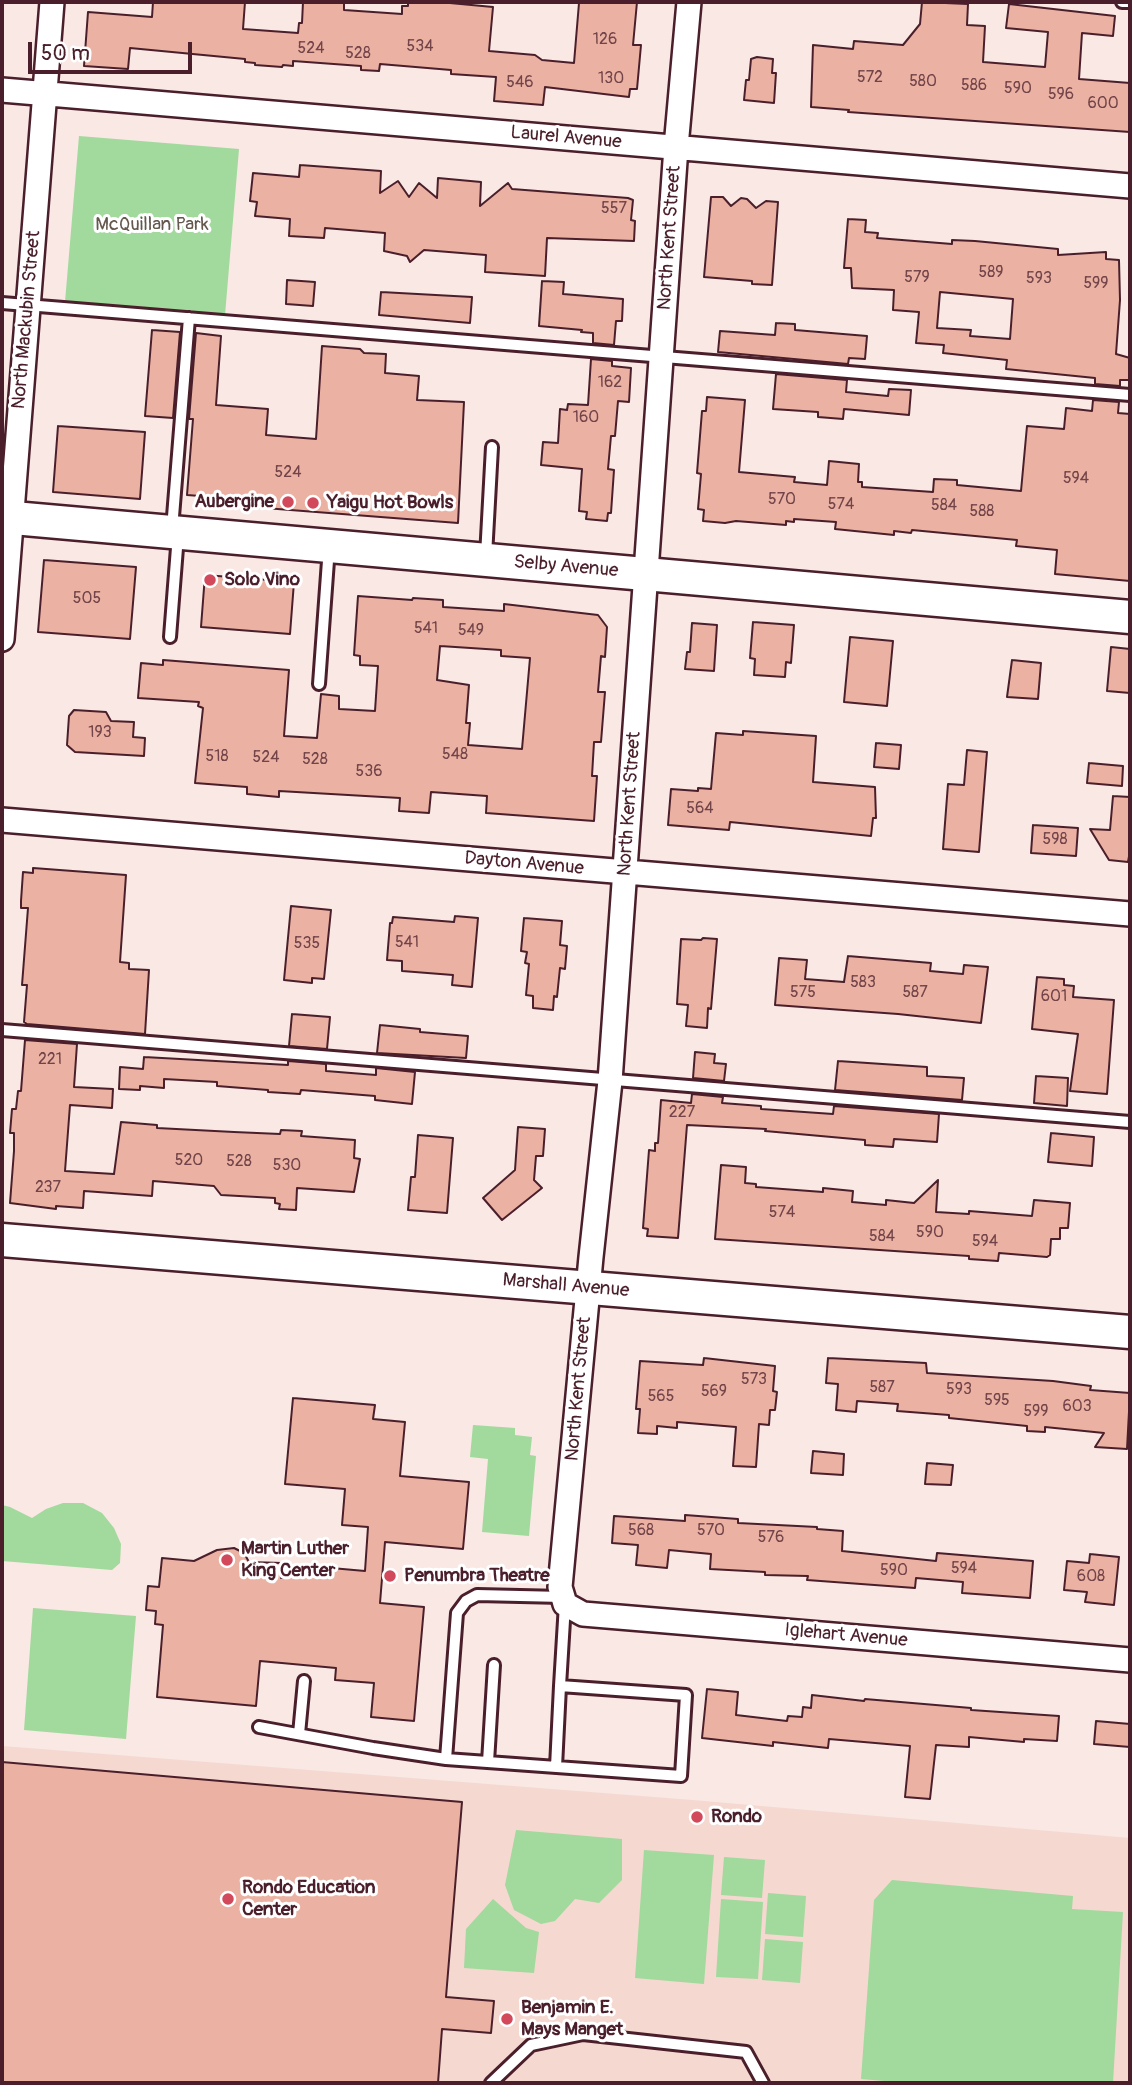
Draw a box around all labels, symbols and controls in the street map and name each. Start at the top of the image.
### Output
scale bar [32,28,196,72]
house number: 126 [593,30,617,50]
house number: 534 [407,37,433,57]
house number: 524 [298,39,324,59]
text: 50 m [41,40,90,67]
house number: 528 [345,44,371,64]
house number: 572 [857,68,883,88]
house number: 130 [598,69,624,89]
house number: 580 [909,72,937,92]
house number: 546 [506,73,534,93]
house number: 586 [961,76,987,96]
house number: 590 [1004,79,1032,99]
house number: 596 [1048,85,1074,105]
house number: 600 [1087,94,1119,114]
street label: Laurel Avenue [509,122,623,154]
street label: North Kent Street [654,165,686,311]
house number: 557 [601,199,627,219]
park label: McQuillan Park [95,214,209,236]
street label: North Mackubin Street [8,230,46,410]
house number: 589 [979,263,1003,283]
house number: 579 [904,268,930,288]
house number: 593 [1026,269,1052,289]
house number: 599 [1083,274,1109,294]
house number: 162 [598,373,622,393]
house number: 160 [573,408,599,428]
house number: 524 [275,463,301,483]
house number: 594 [1063,469,1089,489]
house number: 570 [768,490,796,510]
place label: Aubergine [195,491,274,513]
place label: Yaigu Hot Bowls [327,492,453,514]
marker: Aubergine [280,494,296,510]
marker: Yaigu Hot Bowls [305,495,321,511]
house number: 574 [828,495,854,515]
house number: 584 [931,496,957,516]
house number: 588 [970,502,994,522]
street label: Selby Avenue [513,551,619,583]
place label: Solo Vino [224,569,300,591]
marker: Solo Vino [202,572,218,588]
house number: 505 [73,589,101,609]
house number: 541 [414,619,438,639]
house number: 549 [458,621,484,641]
house number: 193 [88,723,112,743]
street label: North Kent Street [614,731,646,877]
house number: 548 [442,745,468,765]
house number: 518 [206,747,228,767]
house number: 524 [253,748,279,768]
house number: 528 [302,750,328,770]
house number: 536 [356,762,382,782]
house number: 564 [686,799,714,819]
house number: 598 [1043,830,1067,850]
street label: Dayton Avenue [463,847,585,881]
house number: 541 [395,933,419,953]
house number: 535 [294,934,320,954]
house number: 583 [850,973,876,993]
house number: 575 [790,983,816,1003]
house number: 587 [902,983,928,1003]
house number: 601 [1041,987,1067,1007]
house number: 221 [38,1050,62,1070]
house number: 227 [669,1103,695,1123]
house number: 520 [175,1151,203,1171]
house number: 528 [226,1152,252,1172]
house number: 530 [273,1156,301,1176]
house number: 237 [35,1178,61,1198]
house number: 574 [769,1203,795,1223]
house number: 590 [916,1223,944,1243]
house number: 584 [869,1227,895,1247]
house number: 594 [972,1232,998,1252]
street label: Marshall Avenue [502,1269,630,1303]
street label: North Kent Street [561,1316,597,1462]
house number: 573 [741,1370,767,1390]
house number: 587 [869,1378,895,1398]
house number: 593 [946,1380,972,1400]
house number: 569 [701,1382,727,1402]
house number: 565 [648,1387,674,1407]
house number: 595 [984,1391,1010,1411]
house number: 603 [1062,1397,1092,1417]
house number: 599 [1023,1402,1049,1422]
house number: 568 [628,1521,654,1541]
house number: 570 [697,1521,725,1541]
house number: 576 [758,1528,784,1548]
place label: Martin Luther King Center [241,1538,349,1582]
marker: Martin Luther King Center [219,1552,235,1568]
house number: 594 [951,1559,977,1579]
house number: 590 [880,1561,908,1581]
place label: Penumbra Theatre [404,1565,550,1587]
house number: 608 [1077,1567,1105,1587]
marker: Penumbra Theatre [382,1568,398,1584]
street label: Iglehart Avenue [783,1619,909,1653]
place label: Rondo [711,1806,762,1828]
marker: Rondo [689,1809,705,1825]
place label: Rondo Education Center [242,1877,375,1921]
marker: Rondo Education Center [220,1891,236,1907]
place label: Benjamin E. Mays Manget [521,1997,624,2041]
marker: Benjamin E. Mays Manget [499,2011,515,2027]

